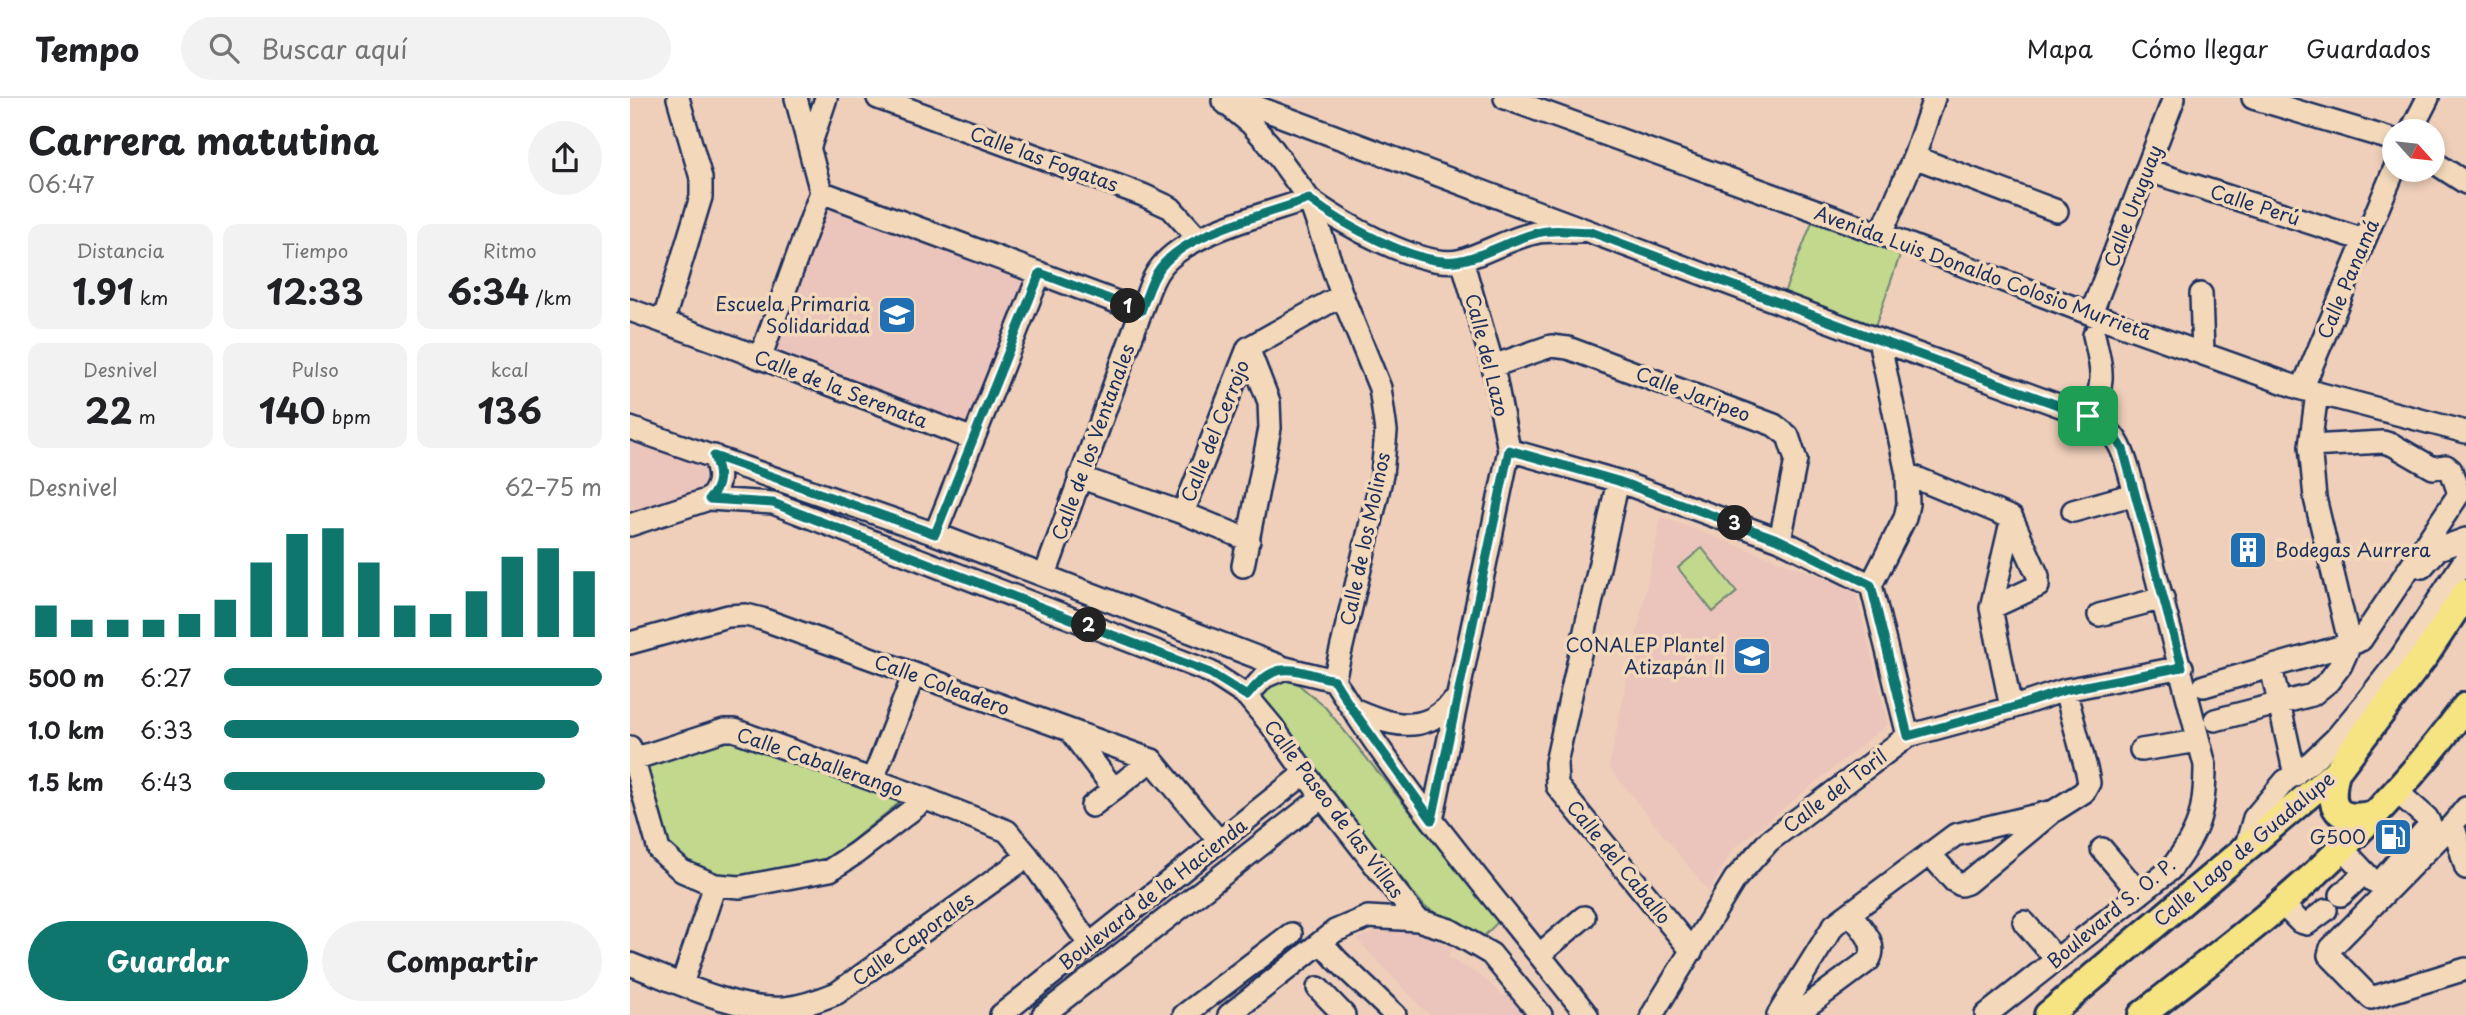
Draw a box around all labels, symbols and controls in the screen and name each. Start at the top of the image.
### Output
search box [181,17,671,80]
text: Tempo [35,23,139,73]
icon: search [205,29,243,67]
text: Buscar aquí [261,29,408,68]
text: Mapa [2027,30,2093,66]
text: Cómo llegar [2131,30,2268,66]
text: Guardados [2306,30,2431,66]
text: Carrera matutina [28,111,379,168]
street label: Calle las Fogatas [966,118,1122,198]
north arrow [2382,119,2445,182]
map controls [2382,119,2445,182]
button: share [528,121,602,195]
street label: Calle Uruguay [2096,140,2168,271]
text: 06:47 [28,166,95,201]
street label: Calle Perú [2207,176,2304,232]
street label: Avenida Luis Donaldo Colosio Murrieta [1811,198,2156,346]
street label: Calle Panamá [2309,214,2385,343]
text: Distancia [77,236,164,264]
text: Tiempo [282,236,348,264]
text: Ritmo [483,236,536,264]
text: 1.91 [72,264,134,317]
text: 12:33 [266,264,364,317]
text: 6:34 [447,264,529,317]
text: km [134,283,168,311]
text: /km [529,283,572,311]
pin: 1 [1110,288,1146,324]
place label: Escuela Primaria Solidaridad [715,289,870,339]
street label: Calle del Lazo [1459,290,1517,419]
text: 1 [1123,291,1132,319]
school or university icon: Escuela Primaria Solidaridad [876,294,918,336]
street label: Calle de los Ventanales [1044,340,1141,544]
street label: Calle de la Serenata [751,342,932,434]
text: Desnivel [83,355,157,383]
text: Pulso [291,355,339,383]
text: kcal [491,355,529,383]
street label: Calle del Cerrojo [1173,355,1255,506]
street label: Calle Jaripeo [1632,358,1755,428]
text: 22 [85,383,132,436]
text: 140 [259,383,326,436]
text: 136 [478,383,542,436]
pin [2058,386,2118,446]
icon: arrive [2069,397,2107,435]
text: m [132,402,156,430]
text: bpm [326,402,371,430]
street label: Calle de los Molinos [1332,449,1396,628]
text: Desnivel [28,469,118,504]
text: 62–75 m [505,469,602,504]
pin: 3 [1718,506,1752,540]
text: 3 [1728,508,1741,536]
building icon: Bodegas Aurrera [2227,529,2269,571]
place label: Bodegas Aurrera [2275,535,2431,563]
pin: 2 [1072,608,1106,642]
text: 2 [1082,610,1095,638]
place label: CONALEP Plantel Atizapán II [1565,630,1725,680]
school or university icon: CONALEP Plantel Atizapán II [1731,635,1773,677]
street label: Calle Coleadero [871,647,1014,722]
text: 500 m [28,660,105,695]
text: 6:27 [140,660,191,695]
text: 1.0 km [28,712,105,747]
text: 6:33 [140,712,193,747]
street label: Calle Paseo de las Villas [1258,713,1411,904]
street label: Calle Caballerango [733,719,907,803]
street label: Calle del Toril [1776,742,1892,839]
text: 1.5 km [28,764,104,799]
text: 6:43 [140,764,193,799]
street label: Calle Lago de Guadalupe [2147,764,2340,932]
street label: Calle del Caballo [1561,793,1679,929]
street label: Boulevard de la Hacienda [1052,811,1253,976]
fuel station icon: G500 [2372,816,2414,858]
place label: G500 [2309,822,2366,850]
street label: Boulevard S. O. P. [2040,850,2181,974]
street label: Calle Caporales [846,884,979,992]
button: Guardar [28,921,308,1001]
button: Compartir [322,921,602,1001]

